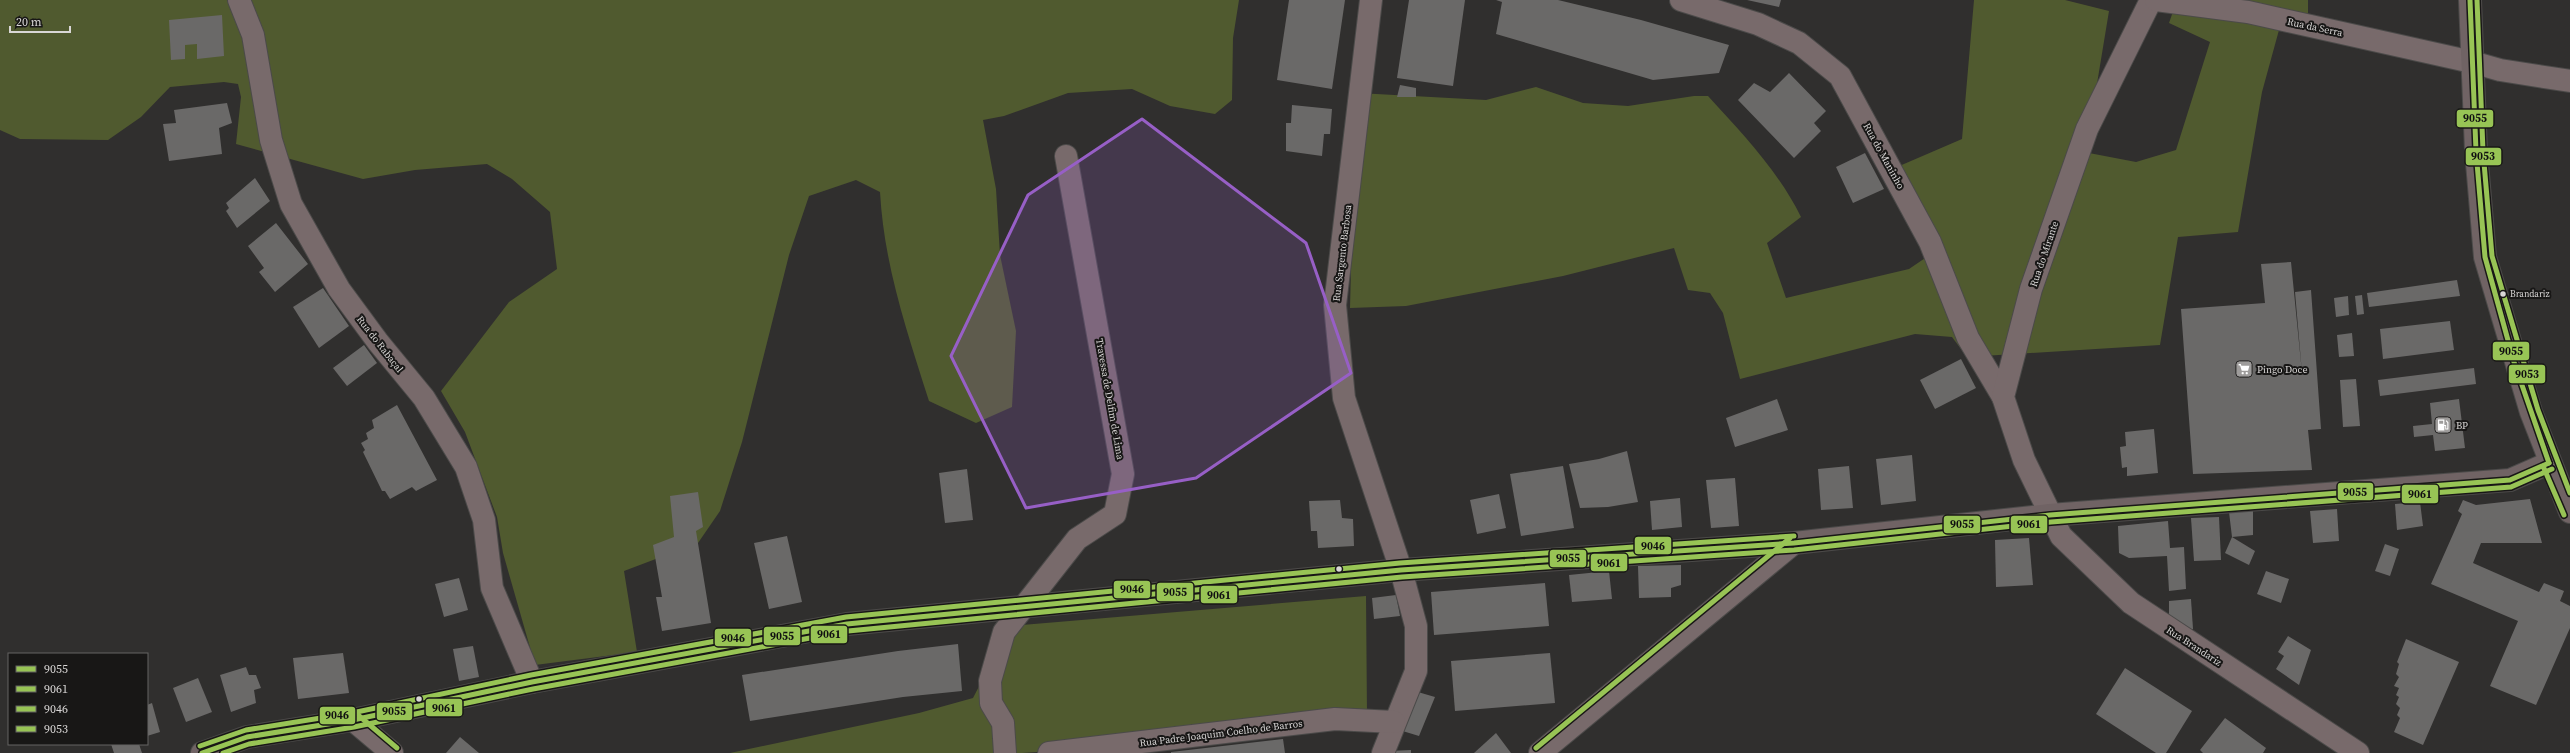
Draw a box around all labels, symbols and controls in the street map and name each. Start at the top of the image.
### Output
scale bar [10,8,70,34]
text: 20 m [16,14,42,30]
street label: Rua da Serra [2286,15,2345,39]
line badge: 9055 [2456,109,2494,128]
text: 9055 [2463,111,2487,126]
street label: Rua do Maninho [1860,121,1908,192]
line badge: 9053 [2465,147,2502,166]
text: 9053 [2471,149,2495,164]
street label: Rua Sargento Barbosa [1330,203,1354,302]
street label: Rua do Mirante [2027,219,2061,289]
place label: Brandariz [2510,288,2550,300]
marker: Brandariz [2498,289,2508,299]
street label: Rua do Rabaçal [354,313,406,375]
street label: Travessa de Delfim de Lima [1093,338,1127,461]
line badge: 9055 [2492,341,2530,361]
text: 9055 [2499,344,2523,359]
supermarket icon: Pingo Doce [2234,359,2254,379]
place label: Pingo Doce [2257,363,2308,376]
line badge: 9053 [2508,364,2546,384]
text: 9053 [2515,367,2539,382]
fuel station icon: BP [2433,415,2453,435]
place label: BP [2456,419,2468,432]
line badge: 9055 [2337,482,2374,501]
line badge: 9061 [2401,484,2439,504]
text: 9055 [2343,485,2367,500]
text: 9061 [2408,487,2432,502]
line badge: 9055 [1943,515,1981,534]
line badge: 9061 [2010,515,2048,534]
text: 9055 [1950,517,1974,532]
text: 9061 [2017,517,2041,532]
line badge: 9046 [1634,536,1672,555]
text: 9046 [1641,539,1665,554]
line badge: 9055 [1549,549,1587,568]
text: 9055 [1556,551,1580,566]
line badge: 9061 [1590,553,1628,572]
text: 9061 [1597,556,1621,571]
unlabelled marker [1334,564,1344,574]
line badge: 9046 [1113,580,1151,599]
text: 9046 [1120,582,1144,597]
line badge: 9055 [1156,582,1194,602]
text: 9055 [1163,585,1187,600]
line badge: 9061 [1200,585,1238,604]
text: 9061 [1207,588,1231,603]
street label: Rua Brandariz [2164,623,2225,669]
line badge: 9061 [810,625,848,644]
line badge: 9055 [763,626,801,646]
text: 9061 [817,627,841,642]
line badge: 9046 [714,628,752,647]
text: 9055 [770,629,794,644]
text: 9046 [721,631,745,646]
legend [8,653,148,745]
text: 9055 [44,661,68,677]
text: 9061 [44,681,68,697]
unlabelled marker [414,694,424,704]
line badge: 9061 [425,698,463,717]
text: 9046 [44,701,68,717]
text: 9061 [432,701,456,716]
line badge: 9055 [376,702,413,721]
text: 9055 [382,704,406,719]
line badge: 9046 [319,706,356,725]
text: 9046 [325,708,349,723]
street label: Rua Padre Joaquim Coelho de Barros [1139,717,1303,749]
text: 9053 [44,721,68,737]

